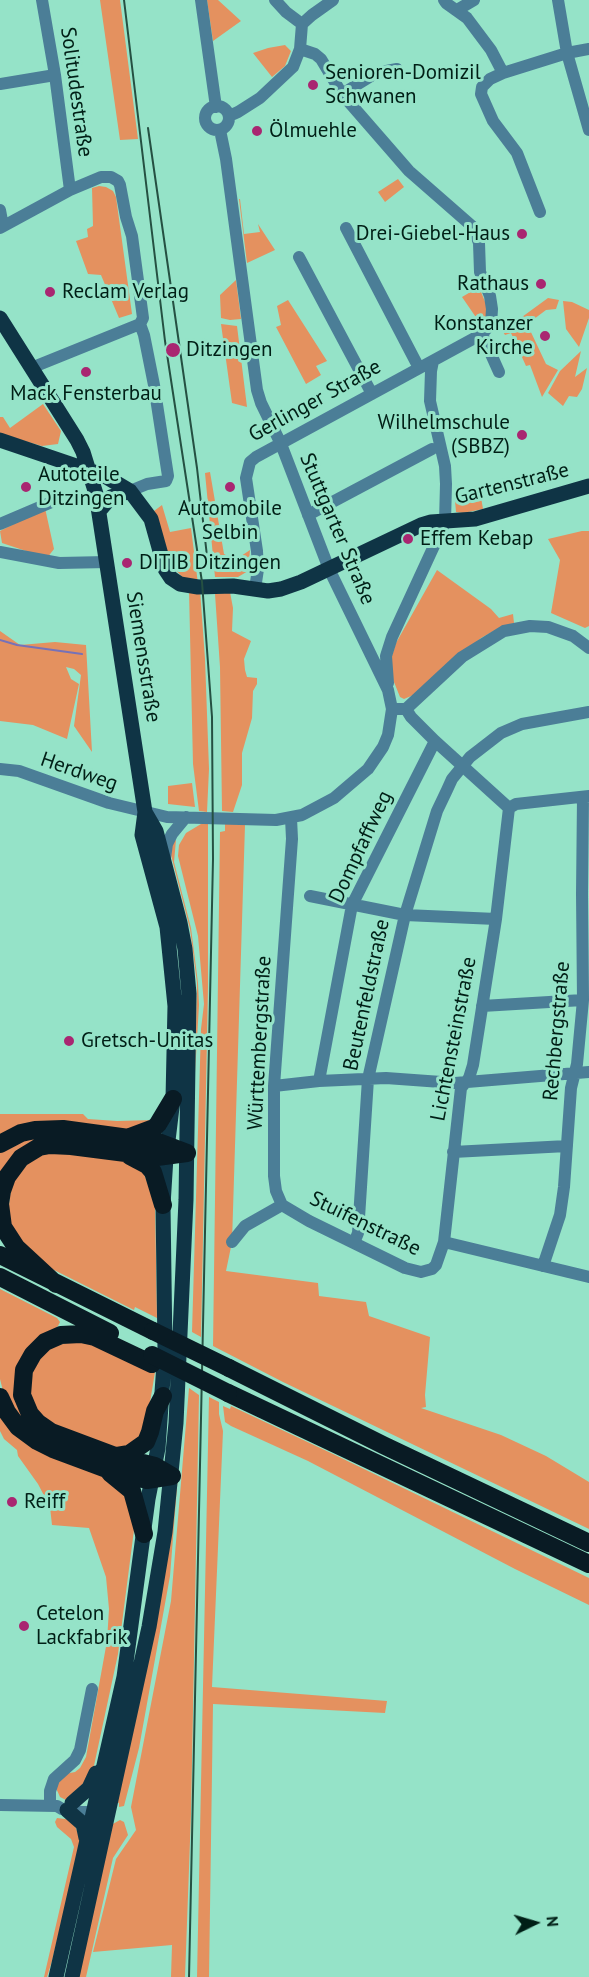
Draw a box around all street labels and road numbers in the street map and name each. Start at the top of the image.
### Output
street label: Solitudestraße [54,25,98,159]
street label: Gerlinger Straße [244,354,386,448]
street label: Stuttgarter Straße [294,449,380,609]
street label: Gartenstraße [452,458,572,510]
street label: Siemensstraße [120,590,166,724]
street label: Herdweg [37,747,121,797]
street label: Dompfaffweg [324,787,398,907]
street label: Beutenfeldstraße [339,917,395,1073]
street label: Württembergstraße [243,955,277,1131]
street label: Lichtensteinstraße [426,955,482,1123]
street label: Rechbergstraße [538,960,576,1102]
street label: Stuifenstraße [305,1186,425,1262]

